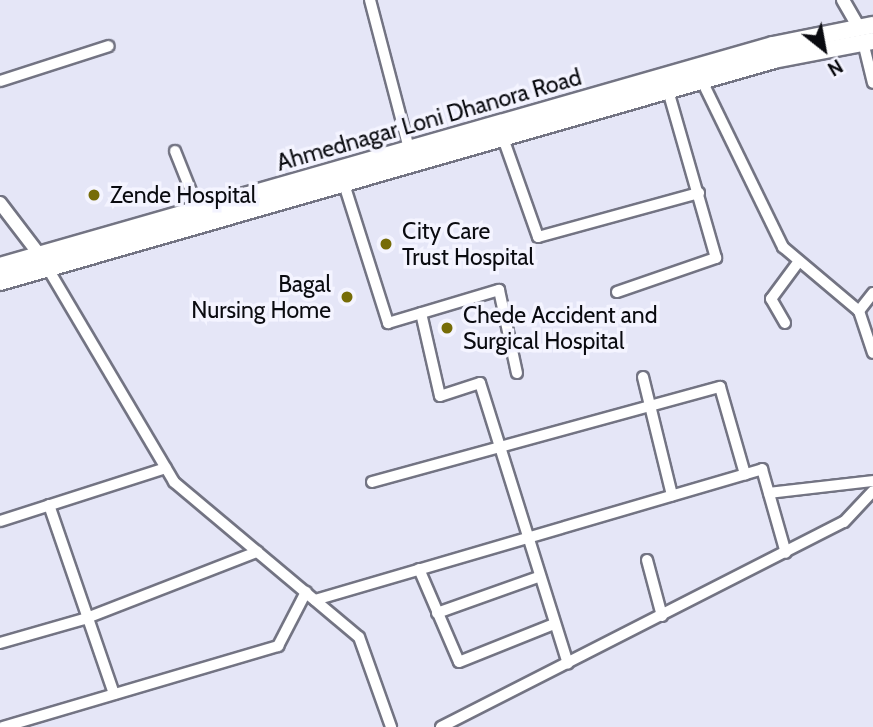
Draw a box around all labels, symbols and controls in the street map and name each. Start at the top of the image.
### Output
north arrow [789,14,859,84]
text: N [823,54,847,81]
street label: Ahmednagar Loni Dhanora Road [273,63,585,177]
place label: Zende Hospital [110,181,256,209]
marker: Zende Hospital [84,185,104,205]
place label: City Care Trust Hospital [402,217,534,271]
marker: City Care Trust Hospital [376,234,396,254]
place label: Bagal Nursing Home [191,270,331,324]
marker: Bagal Nursing Home [337,287,357,307]
place label: Chede Accident and Surgical Hospital [463,301,657,355]
marker: Chede Accident and Surgical Hospital [437,318,457,338]

